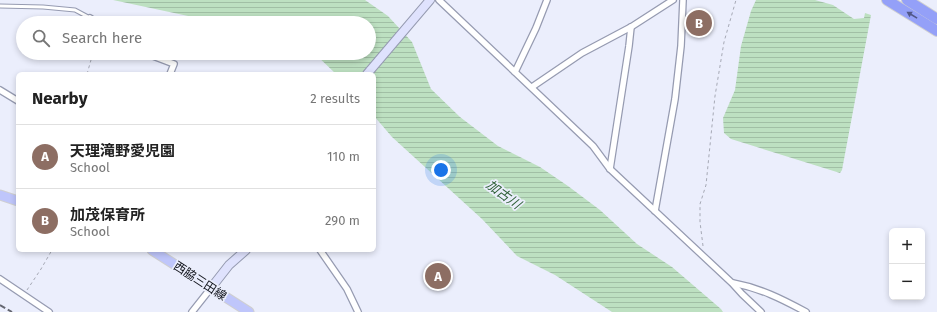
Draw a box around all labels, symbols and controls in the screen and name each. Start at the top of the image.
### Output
pin: B [686,8,712,38]
one-way arrow [906,12,918,19]
search box [16,16,376,60]
icon: search [30,27,52,49]
text: Search here [62,29,142,47]
text: Nearby [32,88,87,109]
text: 2 results [310,91,360,106]
text: 天理滝野愛児園 [70,142,175,160]
text: A [41,149,49,164]
text: 110 m [327,149,360,164]
text: School [70,160,110,175]
your location [431,160,451,180]
water label: 加古川 [484,177,526,213]
text: 加茂保育所 [70,206,145,224]
text: B [41,213,49,228]
text: 290 m [325,213,360,228]
text: School [70,224,110,239]
map controls [889,228,925,300]
button: + [889,228,925,264]
street label: 西脇三田線 [171,259,229,303]
pin: A [425,261,451,291]
button: − [889,264,925,300]

